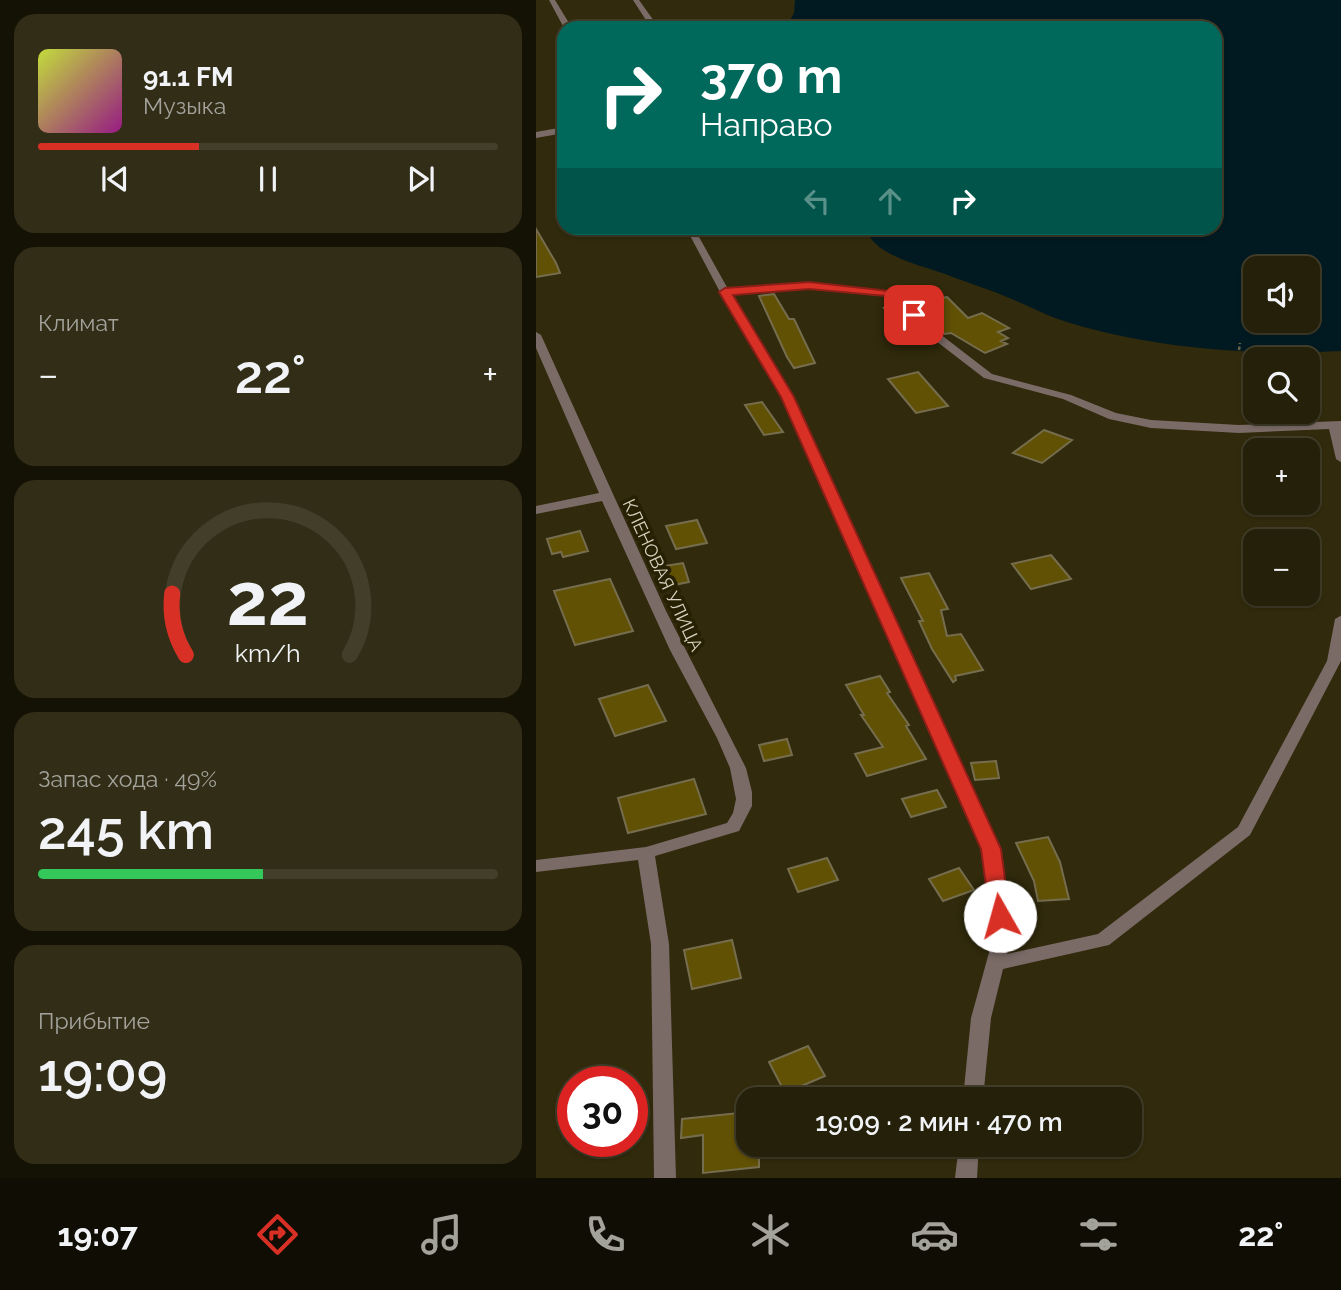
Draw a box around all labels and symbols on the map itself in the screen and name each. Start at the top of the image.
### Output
pin [884,285,944,345]
street label: КЛЕНОВАЯ УЛИЦА [619,496,707,654]
position arrow [963,879,1037,953]
speed limit sign: 30 [557,1066,648,1157]

